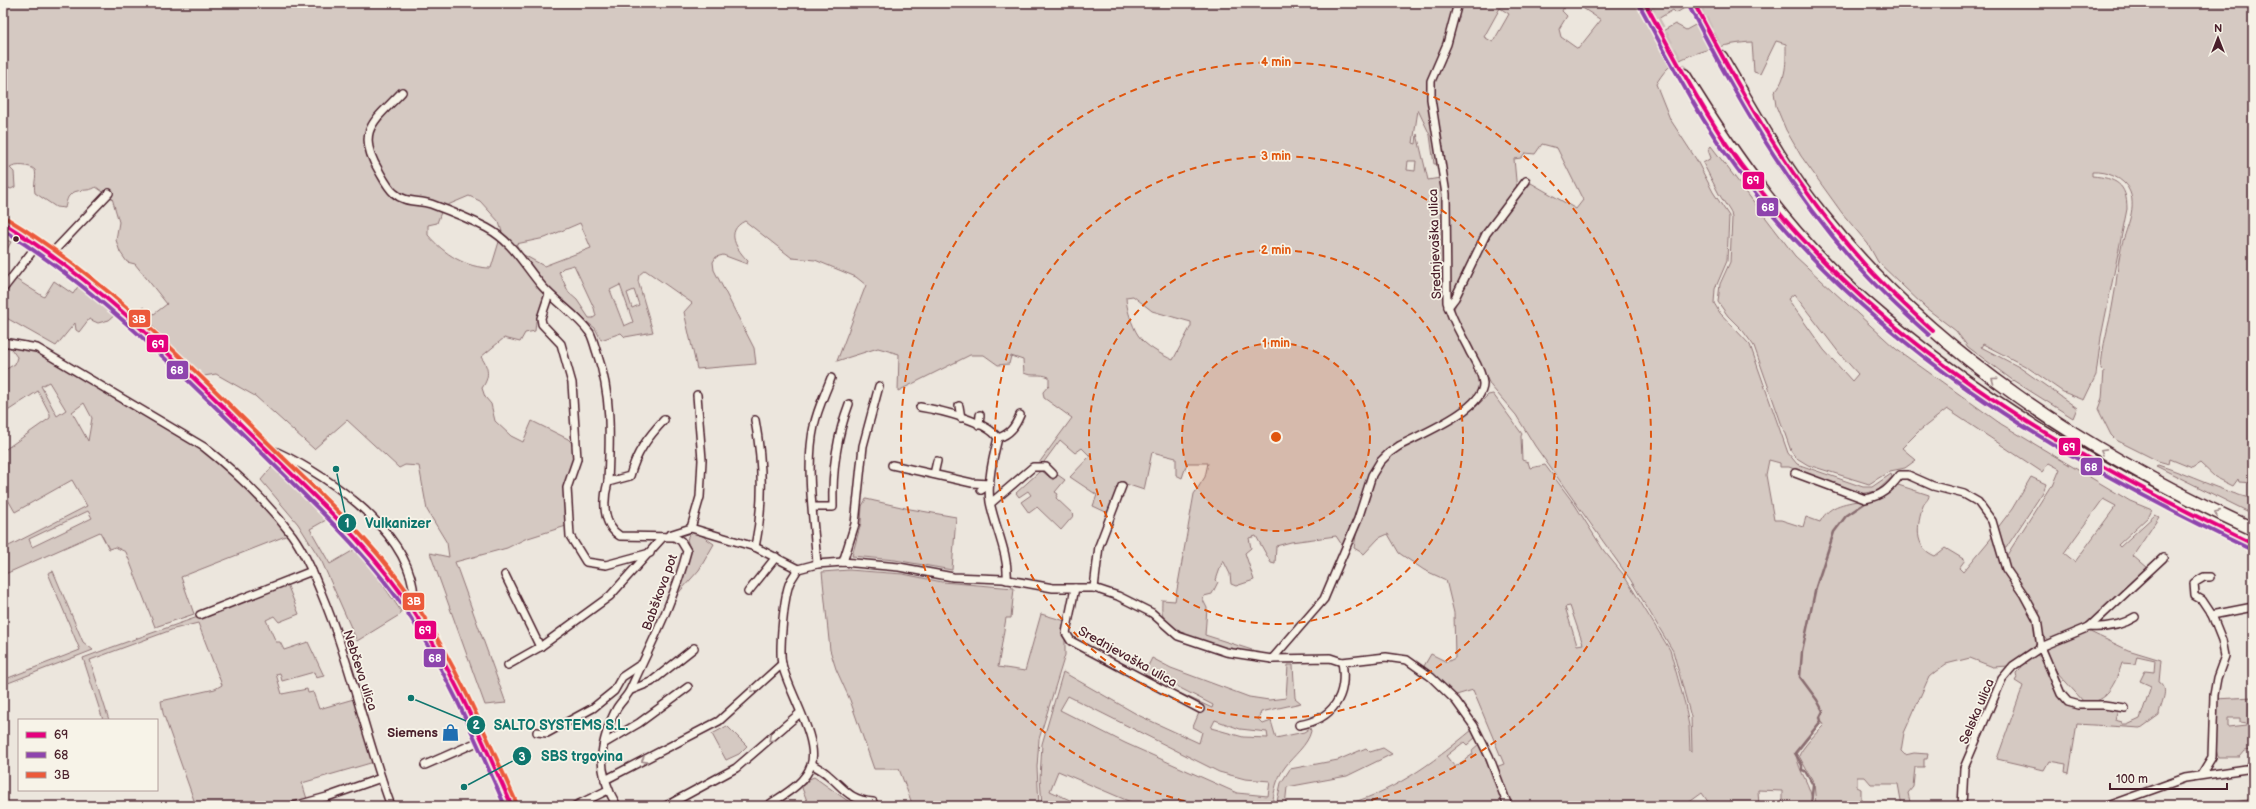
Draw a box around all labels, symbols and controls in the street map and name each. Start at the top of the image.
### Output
north arrow [2198,18,2238,58]
text: N [2214,22,2222,35]
text: 4 min [1261,55,1291,70]
text: 3 min [1261,149,1291,164]
line badge: 69 [1742,171,1765,190]
text: 69 [1746,174,1760,187]
street label: Srednjevaška ulica [1425,188,1445,300]
line badge: 68 [1756,197,1779,217]
text: 68 [1761,201,1775,214]
unlabelled marker [11,234,21,244]
text: 2 min [1261,243,1291,258]
line badge: 3B [128,309,151,328]
text: 3B [132,313,146,326]
line badge: 69 [146,334,169,353]
text: 1 min [1262,336,1290,351]
text: 69 [151,338,165,351]
line badge: 68 [166,360,189,380]
text: 68 [170,364,184,377]
one-way arrow [1992,378,1999,385]
centre of rings [1269,430,1283,444]
line badge: 69 [2058,437,2081,456]
text: 69 [2062,441,2076,454]
one-way arrow [2100,449,2107,456]
line badge: 68 [2080,457,2103,476]
text: 68 [2084,461,2098,474]
one-way arrow [2214,509,2221,517]
callout: Vulkanizer [337,510,439,536]
text: Vulkanizer [365,515,431,532]
text: 1 [344,516,350,531]
street label: Babškova pot [639,552,681,633]
line badge: 3B [402,592,425,611]
text: 3B [407,595,421,608]
line badge: 69 [414,620,437,640]
street label: Srednjevaška ulica [1075,623,1180,691]
text: 69 [418,624,432,637]
street label: Nebčeva ulica [339,628,381,713]
line badge: 68 [423,648,446,668]
text: 68 [428,652,442,665]
street label: Selska ulica [1956,676,1998,746]
one-way arrow [750,685,758,693]
callout: SALTO SYSTEMS S.L. [466,712,636,738]
text: SALTO SYSTEMS S.L. [494,717,628,734]
text: 2 [472,718,480,733]
legend [18,719,158,791]
shop icon: Siemens [441,722,461,742]
place label: Siemens [387,725,438,741]
text: 69 [54,728,68,743]
one-way arrow [768,734,775,741]
callout: SBS trgovina [512,743,631,769]
text: 68 [54,748,68,763]
text: SBS trgovina [541,748,623,765]
text: 3 [518,750,526,765]
one-way arrow [641,755,649,763]
scale bar [2110,765,2227,791]
text: 3B [54,768,70,783]
text: 100 m [2116,772,2148,787]

